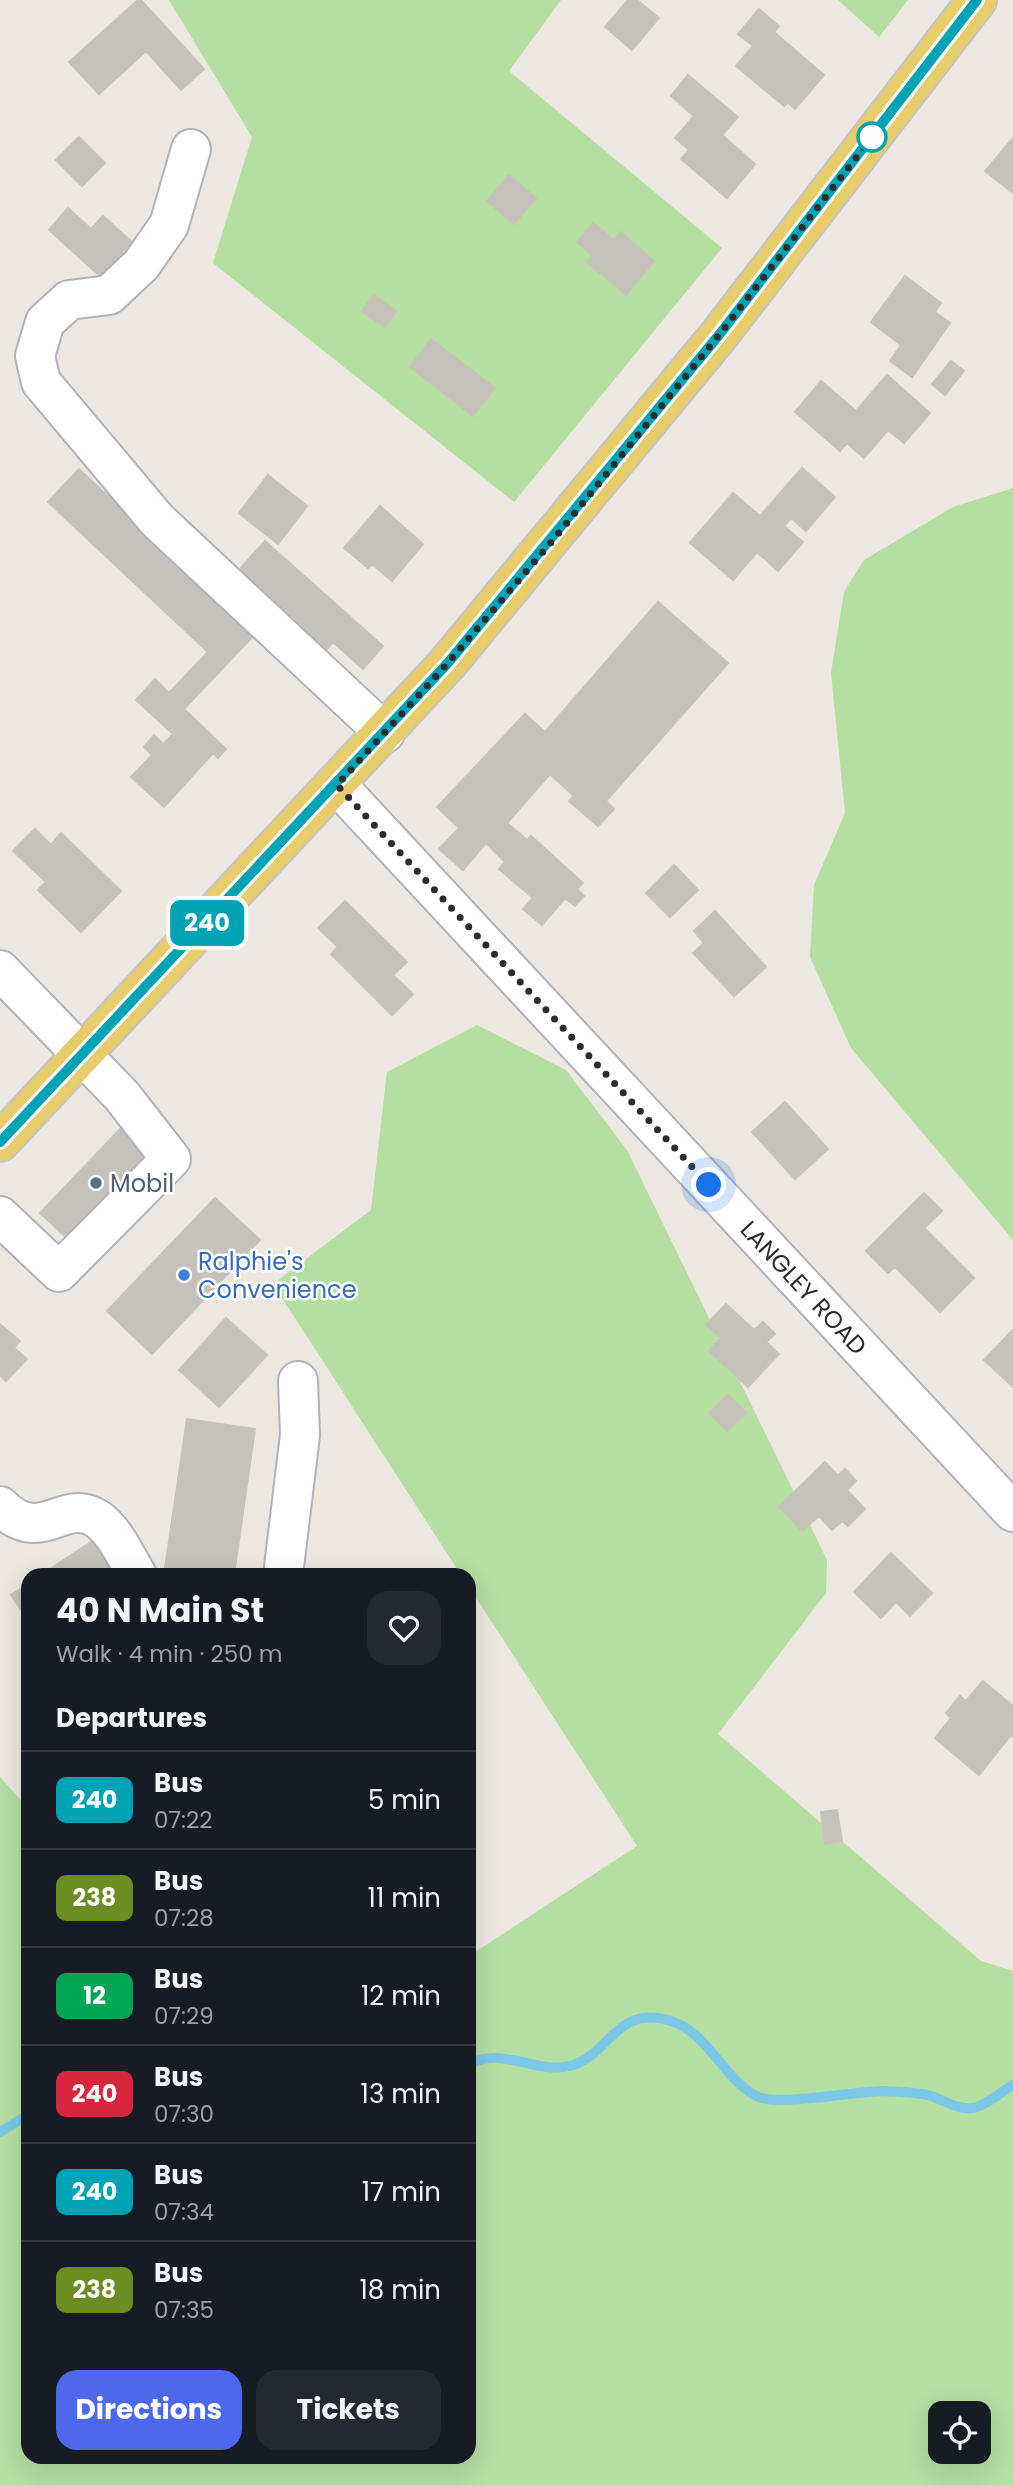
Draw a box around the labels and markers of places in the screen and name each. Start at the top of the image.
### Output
unlabelled marker [857,122,887,152]
place label: Mobil [110,1167,174,1200]
marker: Mobil [88,1175,104,1191]
place label: Ralphie's Convenience [198,1245,357,1306]
marker: Ralphie's Convenience [176,1267,192,1283]

